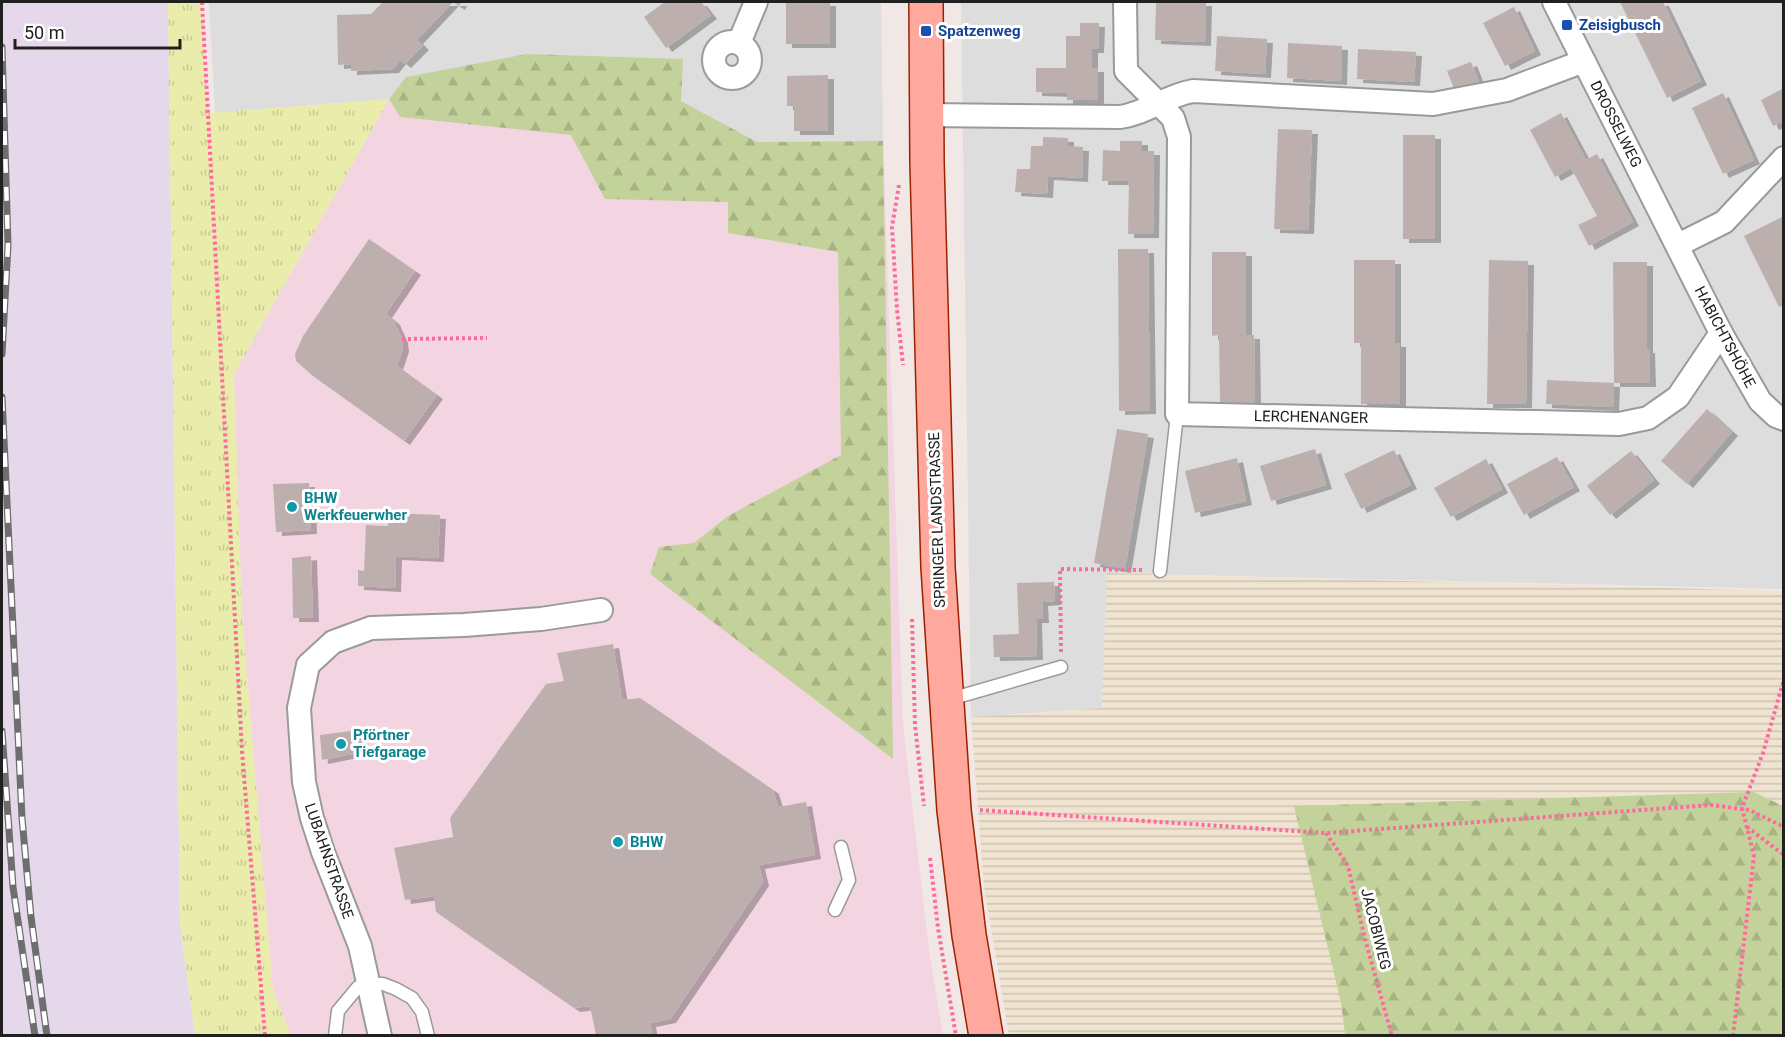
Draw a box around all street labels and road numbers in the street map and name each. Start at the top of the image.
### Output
street label: DROSSELWEG [1586,78,1646,170]
street label: HABICHTSHÖHE [1691,283,1760,391]
street label: LERCHENANGER [1254,407,1368,427]
street label: SPRINGER LANDSTRASSE [925,431,949,608]
street label: LUBAHNSTRASSE [301,801,357,922]
street label: JACOBIWEG [1357,886,1395,972]

